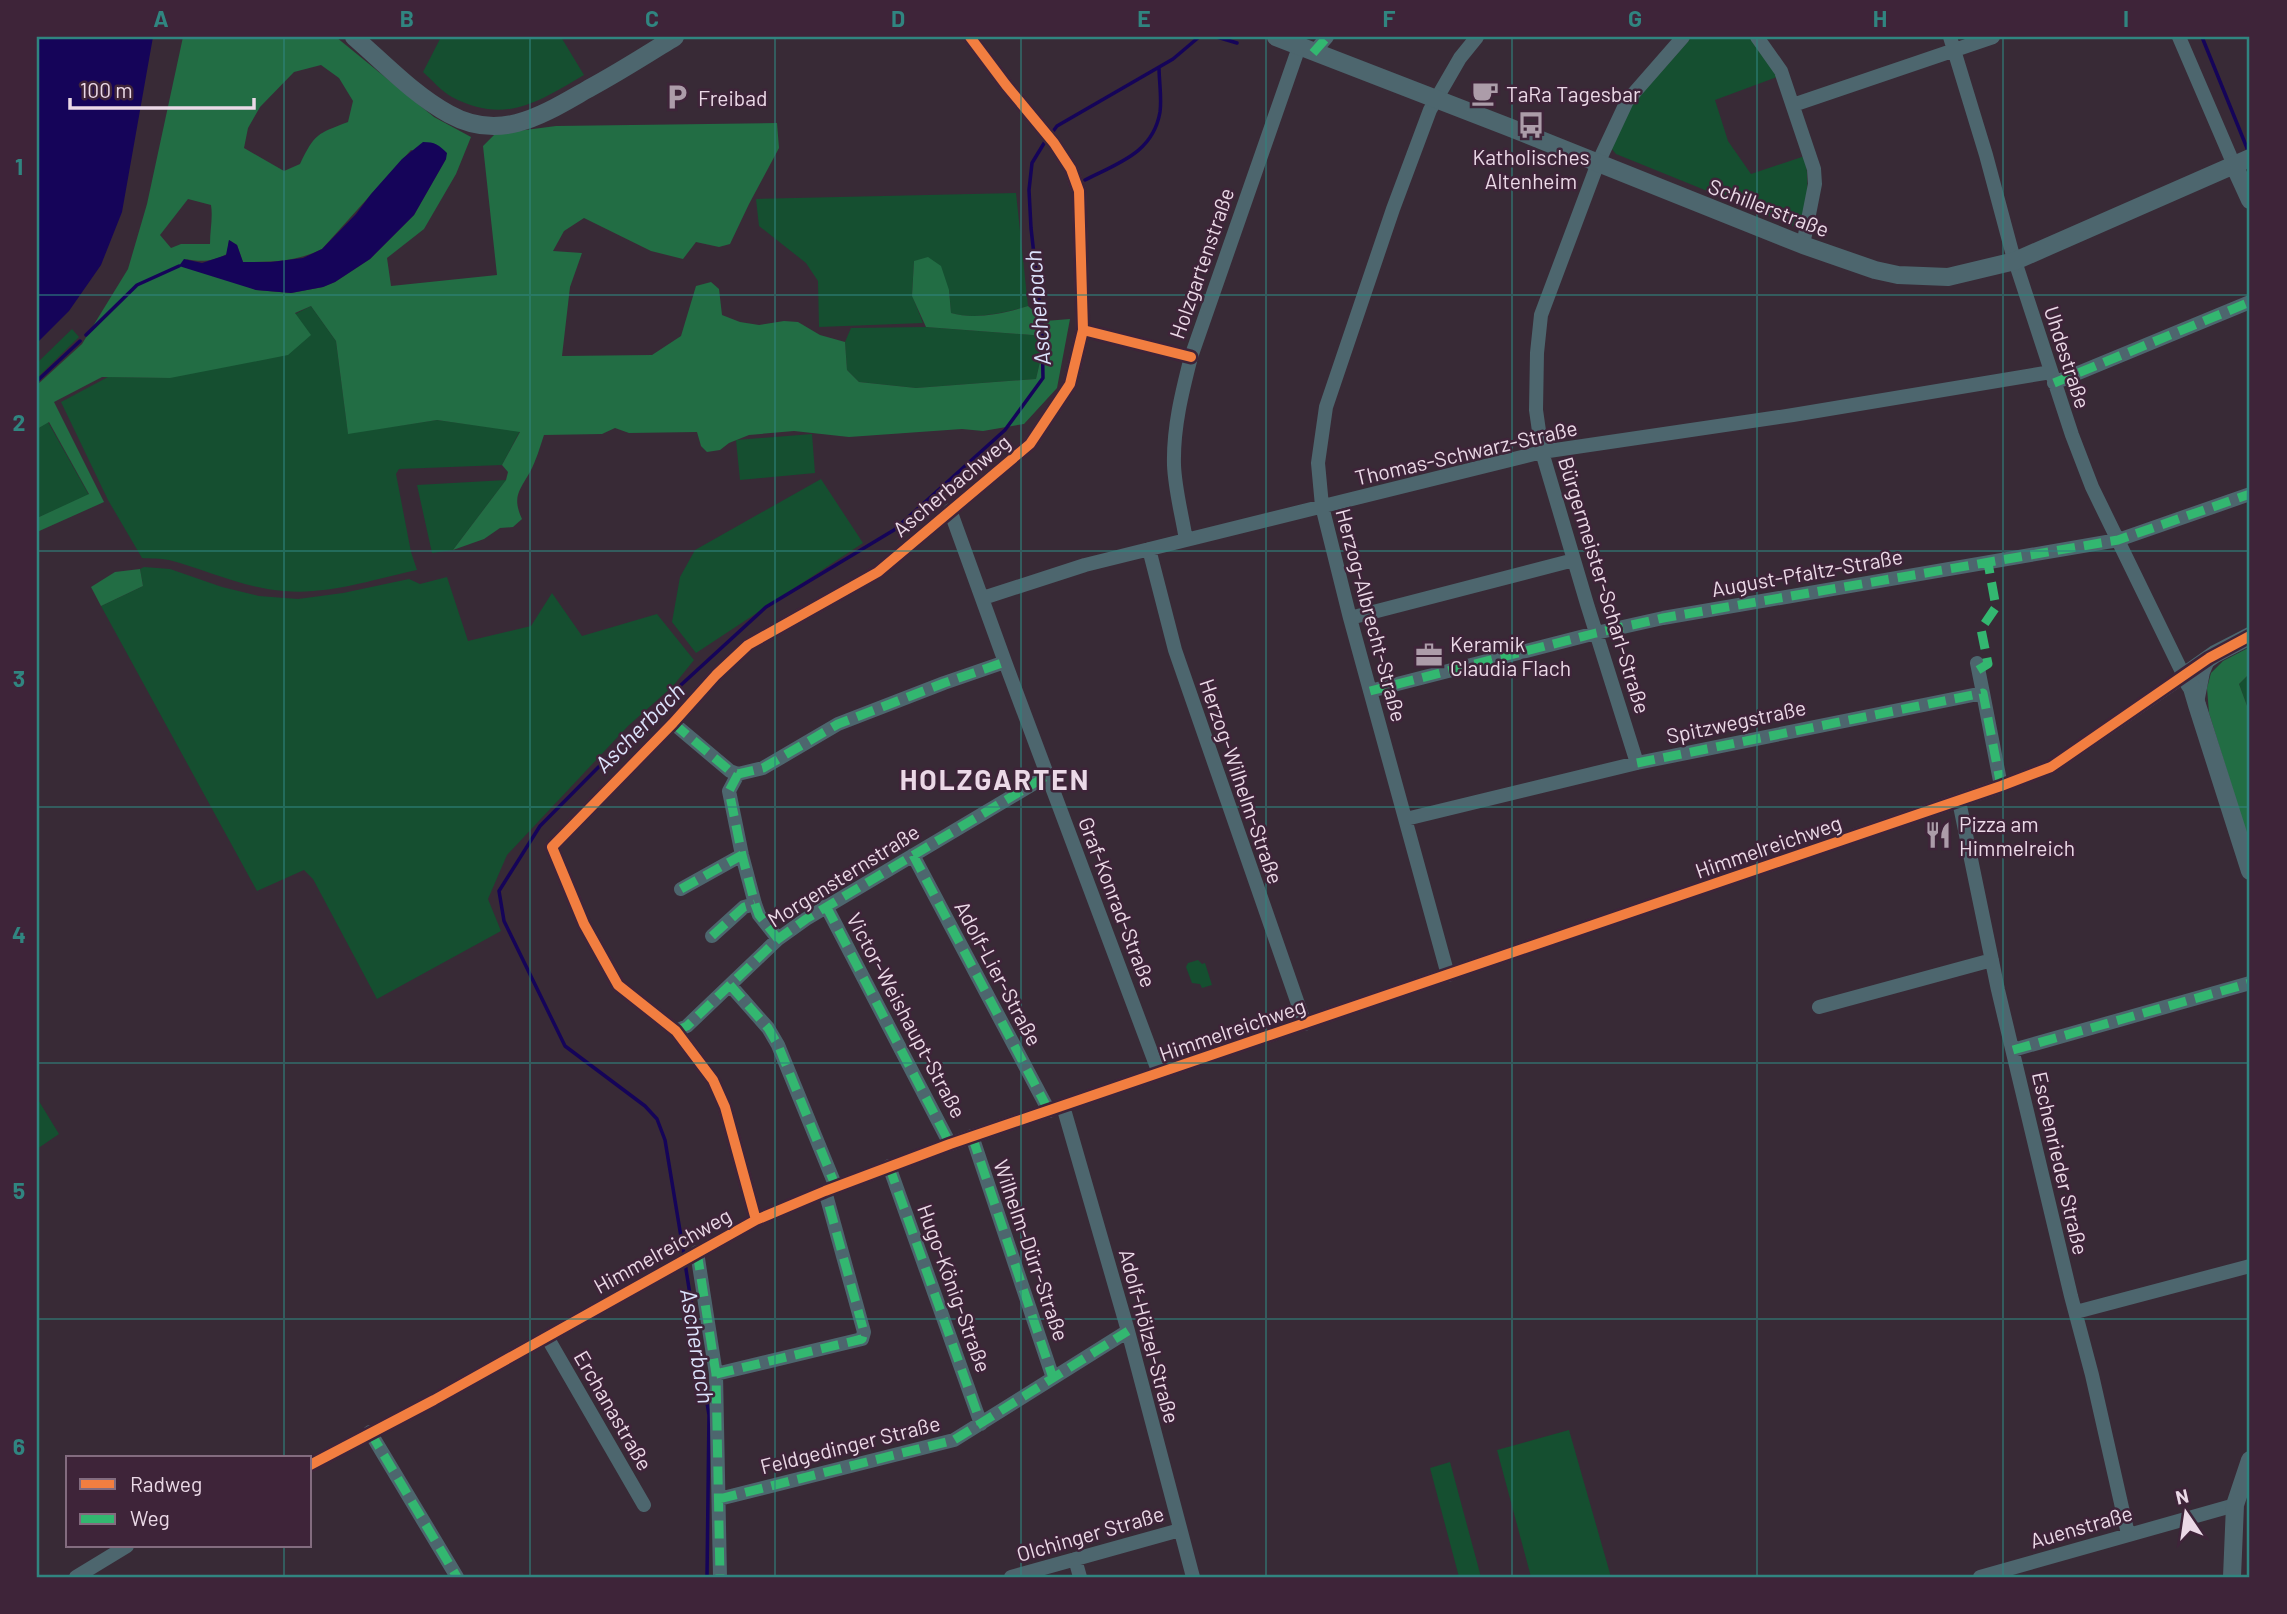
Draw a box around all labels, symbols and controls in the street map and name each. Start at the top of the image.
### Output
text: A [153,4,169,32]
text: B [400,4,414,32]
text: C [645,4,659,32]
text: D [891,4,905,32]
text: E [1137,4,1151,32]
text: F [1383,4,1396,32]
text: G [1628,4,1642,32]
text: H [1873,4,1887,32]
text: I [2123,4,2129,32]
scale bar [70,66,254,110]
text: 100 m [80,77,133,102]
cafe icon: TaRa Tagesbar [1470,78,1500,108]
place label: TaRa Tagesbar [1506,81,1641,106]
parking icon: Freibad [662,82,692,112]
place label: Freibad [698,85,767,110]
bus stop icon: Katholisches Altenheim [1516,110,1546,140]
place label: Katholisches Altenheim [1472,144,1590,193]
text: 1 [15,152,23,180]
street label: Schillerstraße [1705,173,1833,241]
street label: Holzgartenstraße [1163,184,1239,342]
water label: Ascherbach [1018,249,1056,367]
street label: Uhdestraße [2040,303,2096,411]
text: 2 [13,408,25,436]
street label: Thomas-Schwarz-Straße [1352,414,1580,490]
street label: Ascherbachweg [887,429,1015,541]
street label: Bürgermeister-Scharl-Straße [1554,454,1656,716]
street label: Herzog-Albrecht-Straße [1331,506,1413,724]
street label: August-Pfaltz-Straße [1709,543,1905,601]
place label: Keramik Claudia Flach [1450,631,1571,680]
office icon: Keramik Claudia Flach [1414,640,1444,670]
text: 3 [13,664,25,692]
street label: Herzog-Wilhelm-Straße [1195,675,1289,887]
water label: Ascherbach [588,676,690,778]
street label: Spitzwegstraße [1664,694,1808,748]
district label: HOLZGARTEN [900,762,1090,796]
street label: Himmelreichweg [1692,809,1844,883]
place label: Pizza am Himmelreich [1959,811,2075,860]
street label: Graf-Konrad-Straße [1074,813,1162,991]
street label: Morgensternstraße [763,818,923,932]
restaurant icon: Pizza am Himmelreich [1923,820,1953,850]
street label: Adolf-Lier-Straße [950,896,1048,1050]
street label: Victor-Weishaupt-Straße [842,908,972,1122]
text: 4 [12,920,26,948]
street label: Himmelreichweg [1156,992,1308,1066]
street label: Eschenrieder Straße [2028,1069,2094,1257]
street label: Wilhelm-Dürr-Straße [989,1156,1075,1344]
text: 5 [13,1176,25,1204]
street label: Hugo-König-Straße [913,1201,997,1375]
street label: Himmelreichweg [589,1202,735,1298]
street label: Adolf-Hölzel-Straße [1115,1246,1185,1426]
water label: Ascherbach [675,1287,721,1405]
street label: Erchanastraße [570,1346,658,1474]
street label: Feldgedinger Straße [757,1410,943,1478]
text: 6 [13,1432,25,1460]
legend [66,1456,312,1548]
text: Radweg [130,1471,202,1496]
north arrow [2150,1478,2220,1548]
text: N [2173,1483,2191,1509]
street label: Auenstraße [2027,1499,2135,1553]
street label: Olchinger Straße [1013,1500,1167,1566]
text: Weg [130,1505,170,1530]

